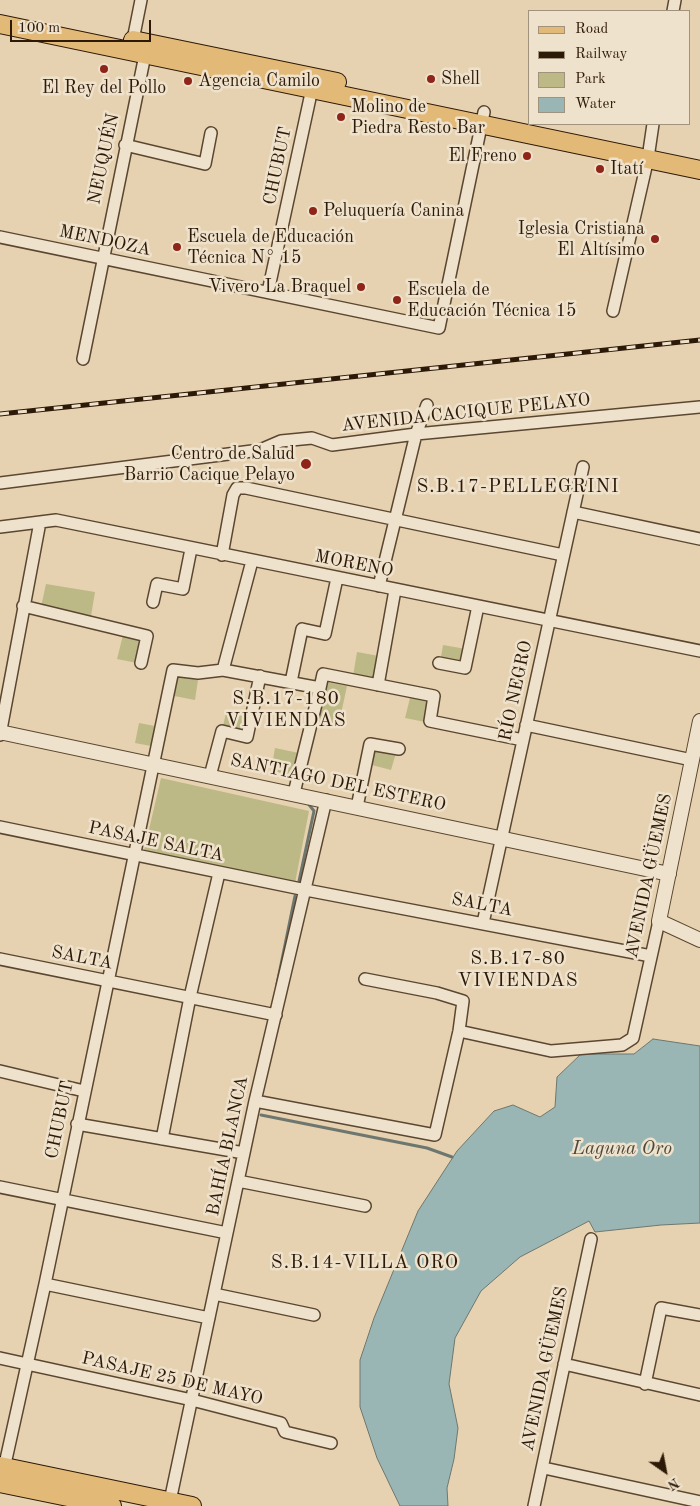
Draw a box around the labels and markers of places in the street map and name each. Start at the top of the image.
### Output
marker: El Rey del Pollo [98,63,110,75]
place label: Shell [441,68,480,90]
place label: Agencia Camilo [198,70,320,92]
marker: Shell [425,73,437,85]
marker: Agencia Camilo [182,75,194,87]
place label: El Rey del Pollo [42,77,166,99]
place label: Molino de Piedra Resto Bar [351,96,485,138]
marker: Molino de Piedra Resto Bar [335,111,347,123]
place label: El Freno [448,145,517,167]
marker: El Freno [521,150,533,162]
place label: Itatí [610,158,643,180]
marker: Itatí [594,163,606,175]
place label: Peluquería Canina [323,200,464,222]
marker: Peluquería Canina [307,205,319,217]
place label: Iglesia Cristiana El Altísimo [518,218,645,260]
place label: Escuela de Educación Técnica N° 15 [187,226,354,268]
marker: Iglesia Cristiana El Altísimo [649,233,661,245]
marker: Escuela de Educación Técnica N° 15 [171,241,183,253]
place label: Vivero La Braquel [208,276,351,298]
place label: Escuela de Educación Técnica 15 [407,279,577,322]
marker: Vivero La Braquel [355,281,367,293]
marker: Escuela de Educación Técnica 15 [391,294,403,306]
place label: Centro de Salud Barrio Cacique Pelayo [124,443,295,486]
marker: Centro de Salud Barrio Cacique Pelayo [299,457,313,471]

